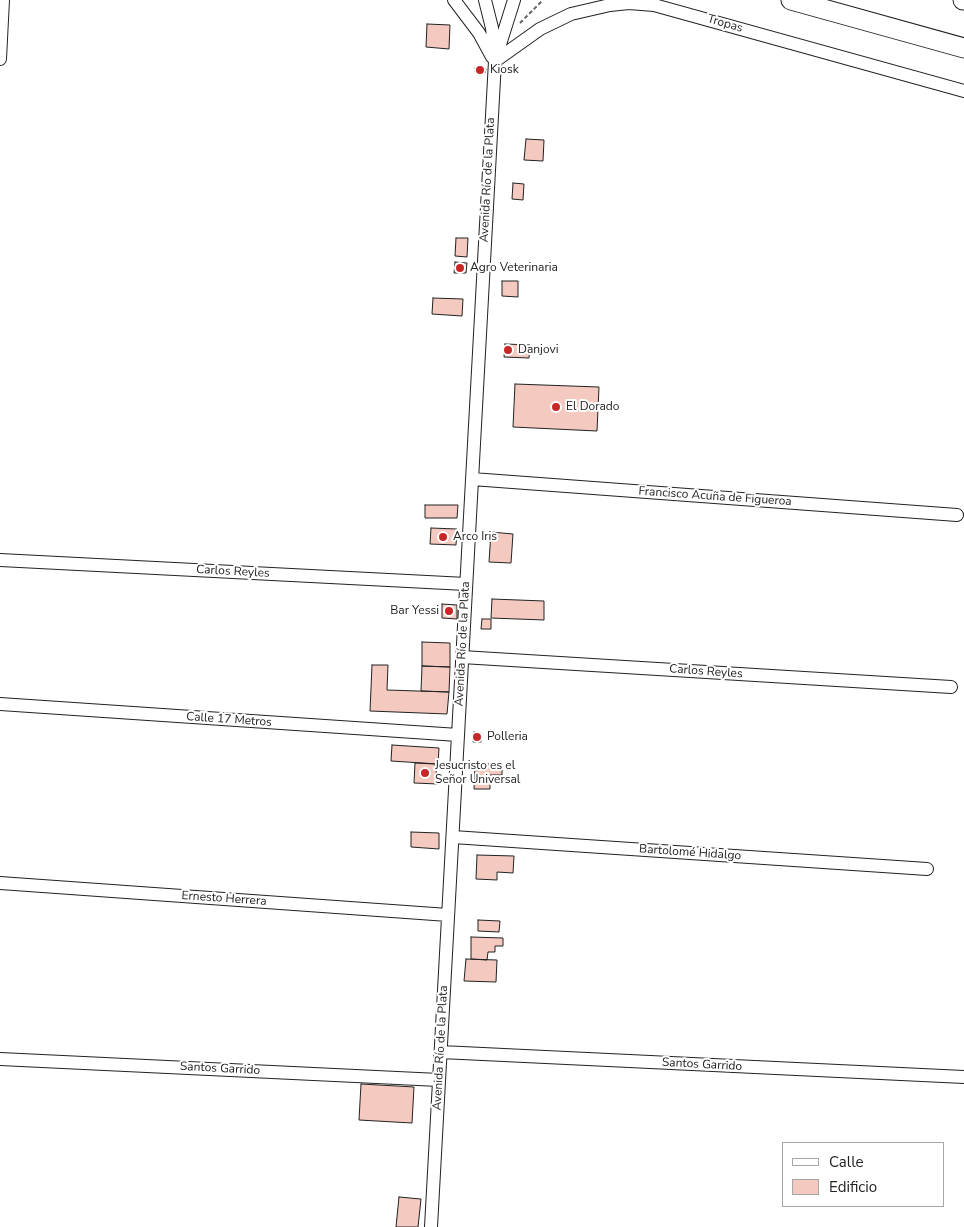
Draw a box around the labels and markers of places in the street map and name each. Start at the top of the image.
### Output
place label: Kiosk [490,63,519,77]
marker: Kiosk [474,64,486,76]
place label: Agro Veterinaria [470,261,558,275]
marker: Agro Veterinaria [454,262,466,274]
place label: Danjovi [518,343,558,357]
marker: Danjovi [502,344,514,356]
place label: El Dorado [566,400,619,414]
marker: El Dorado [550,401,562,413]
place label: Arco Iris [453,530,497,544]
marker: Arco Iris [437,531,449,543]
place label: Bar Yessi [390,604,439,618]
marker: Bar Yessi [443,605,455,617]
place label: Polleria [487,730,528,744]
marker: Polleria [471,731,483,743]
place label: Jesucristo es el Señor Universal [435,759,520,787]
marker: Jesucristo es el Señor Universal [419,767,431,779]

